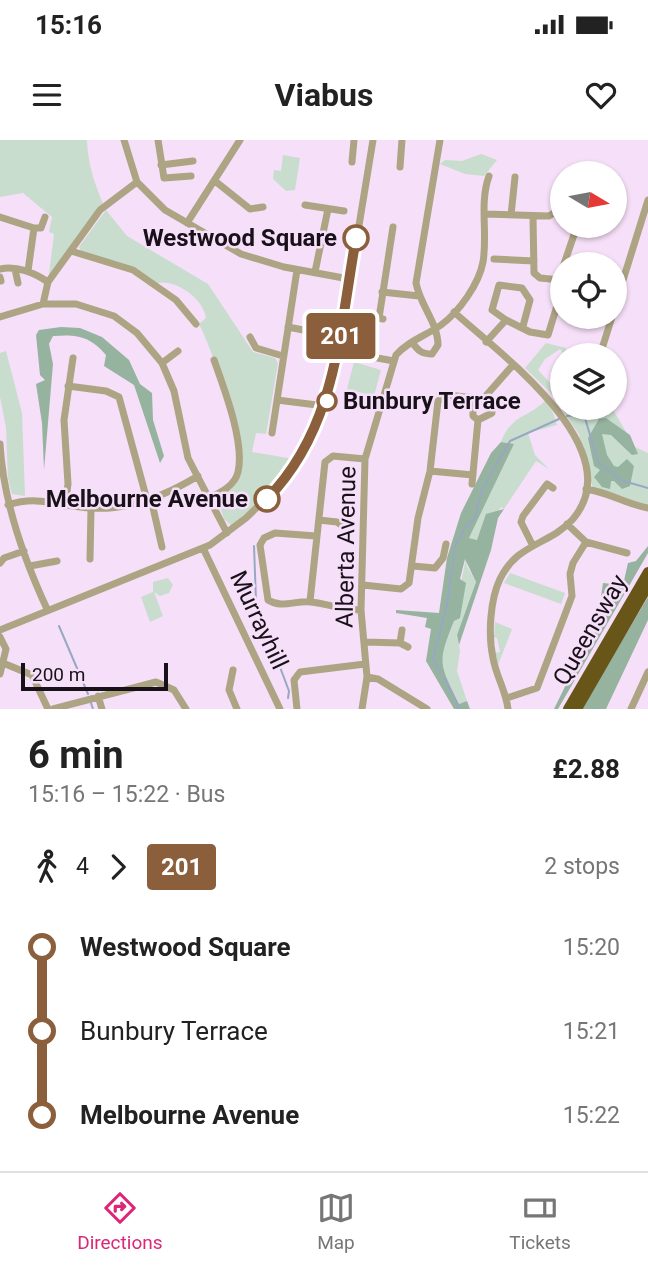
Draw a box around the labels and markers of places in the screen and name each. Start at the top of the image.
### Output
place label: Westwood Square [143,224,337,252]
marker: Westwood Square [343,225,369,251]
place label: Bunbury Terrace [343,387,521,415]
marker: Bunbury Terrace [317,391,337,411]
place label: Melbourne Avenue [46,485,248,513]
marker: Melbourne Avenue [254,486,280,512]

